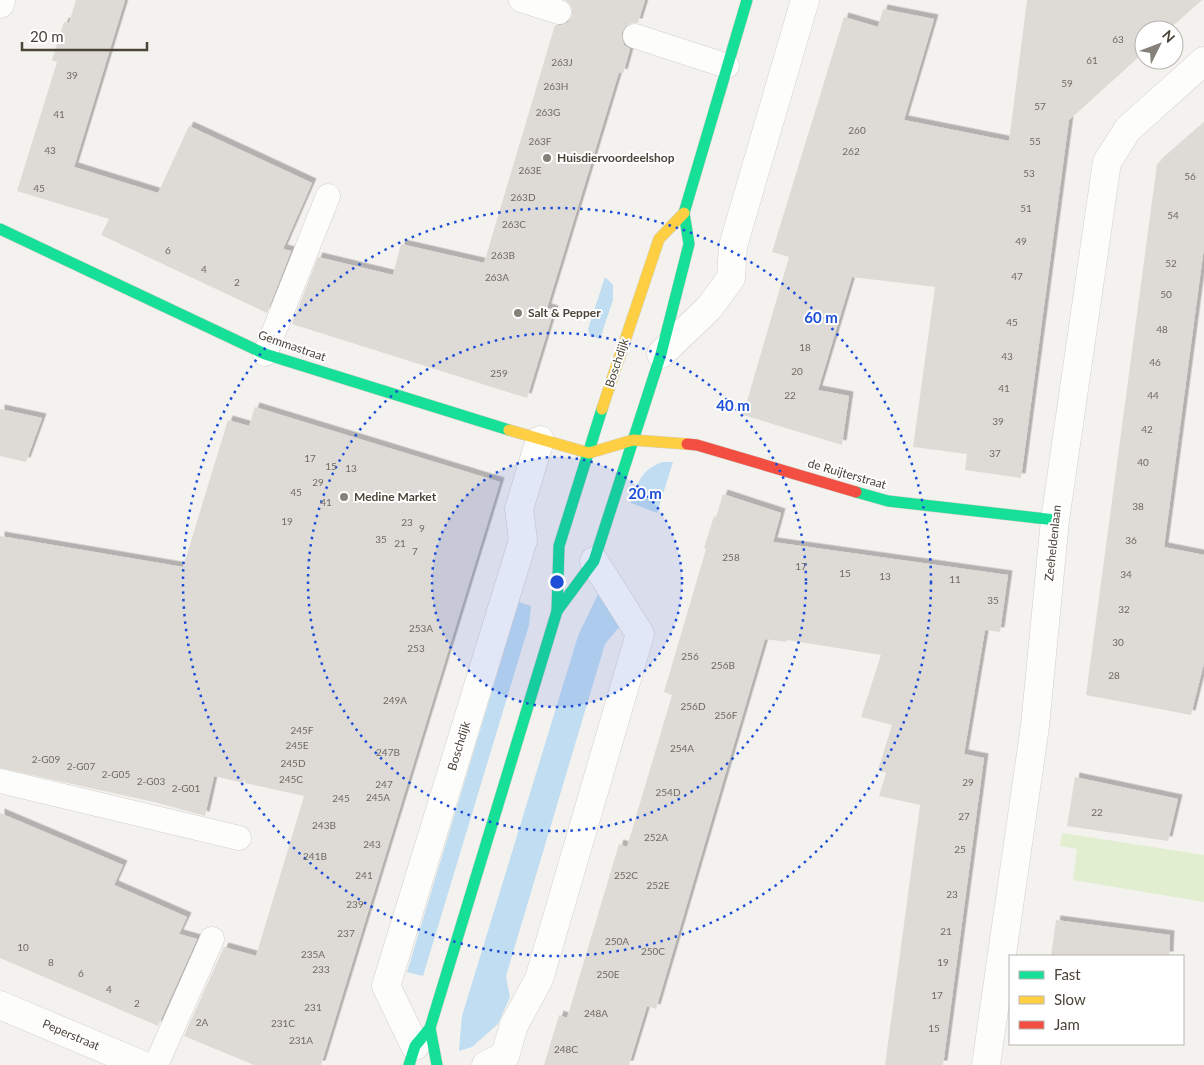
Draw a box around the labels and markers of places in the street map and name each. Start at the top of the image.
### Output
place label: Huisdiervoordeelshop [557,150,675,165]
marker: Huisdiervoordeelshop [541,152,553,164]
place label: Salt & Pepper [528,305,601,320]
marker: Salt & Pepper [512,307,524,319]
place label: Medine Market [354,489,437,504]
marker: Medine Market [338,491,350,503]
centre of rings [548,573,566,591]

